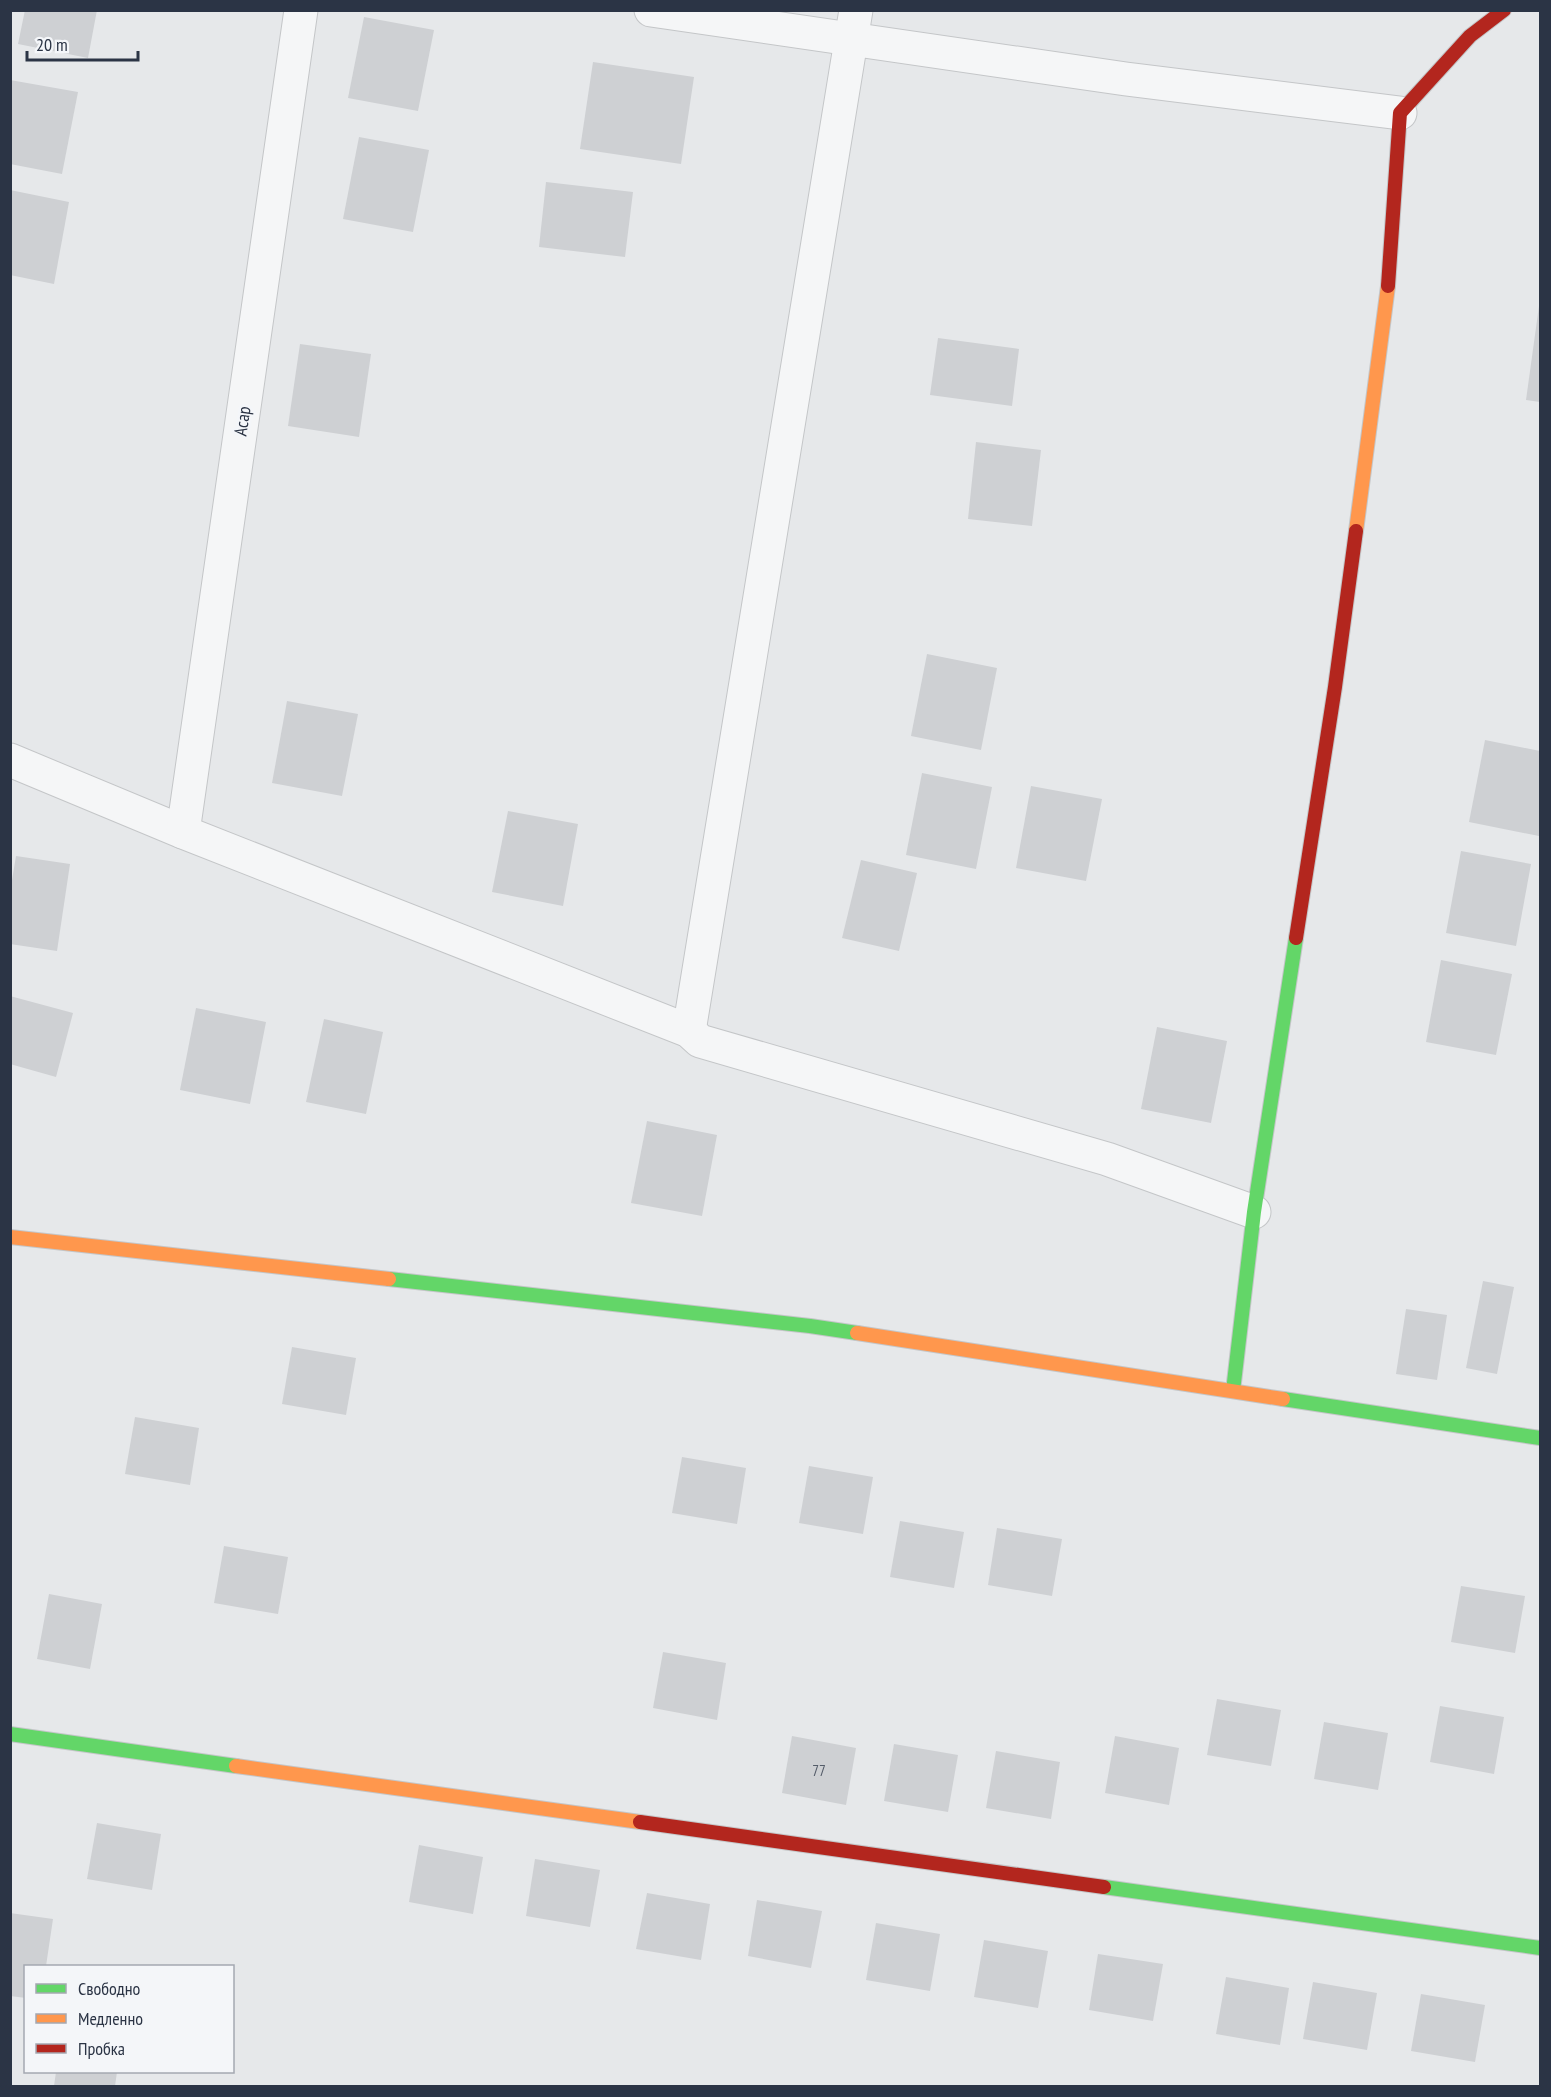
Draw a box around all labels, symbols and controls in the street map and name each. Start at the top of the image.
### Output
scale bar [27,24,138,62]
text: 20 m [36,33,68,56]
street label: Асар [229,405,255,437]
house number: 77 [812,1761,826,1780]
legend [24,1965,234,2073]
text: Свободно [78,1977,141,2000]
text: Медленно [78,2007,143,2030]
text: Пробка [78,2037,125,2060]

